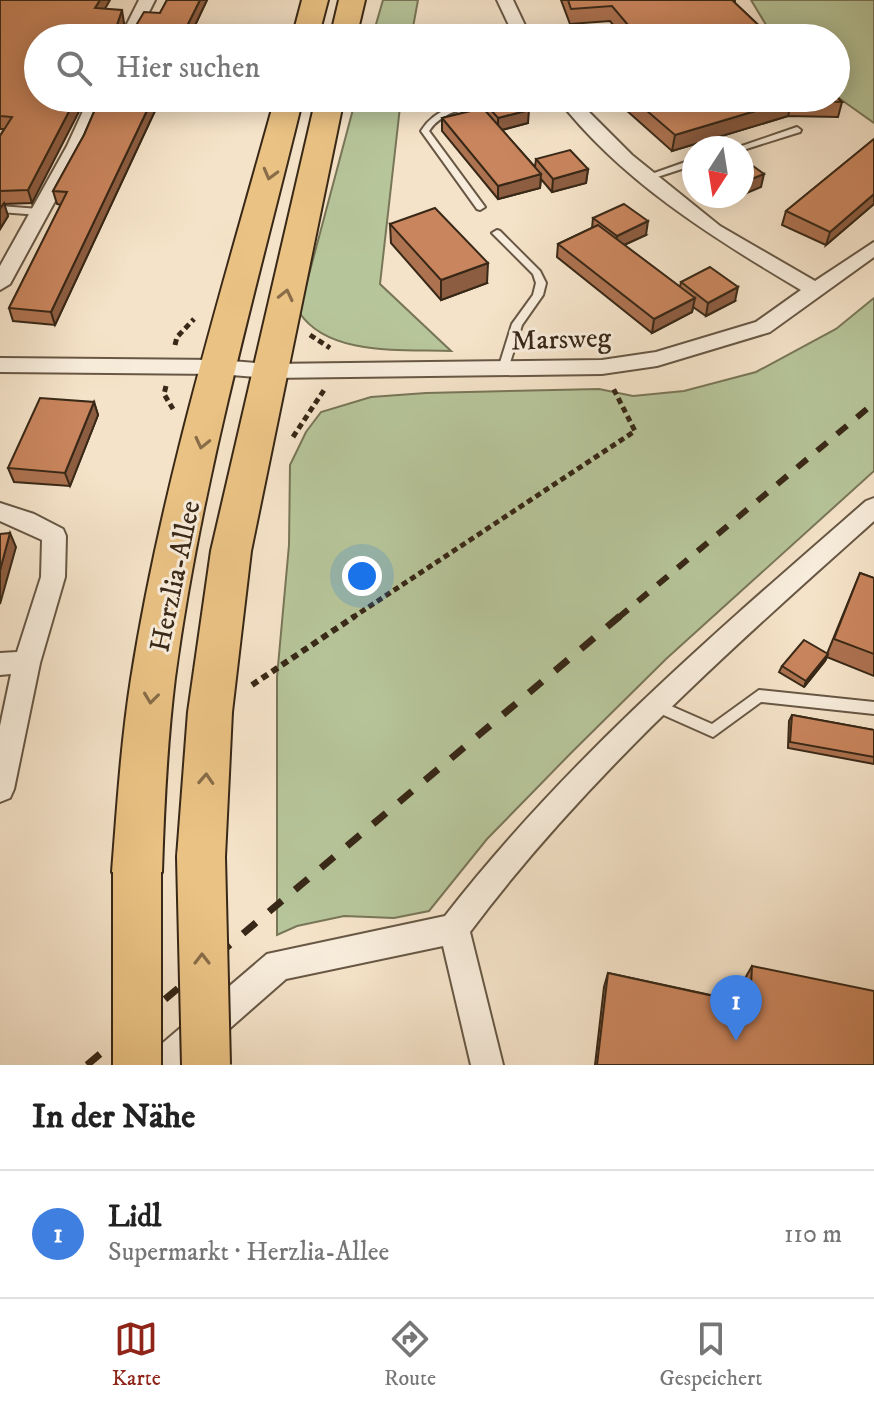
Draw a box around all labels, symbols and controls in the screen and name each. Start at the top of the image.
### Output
search box [24,24,850,112]
icon: search [52,46,96,90]
text: Hier suchen [116,50,260,87]
north arrow [682,136,754,208]
one-way arrow [262,166,279,180]
one-way arrow [277,288,294,302]
street label: Marsweg [510,320,612,359]
one-way arrow [194,435,211,449]
street label: Herzlia-Allee [142,497,209,655]
your location [342,556,382,596]
one-way arrow [143,692,160,705]
one-way arrow [197,772,214,785]
one-way arrow [193,952,211,965]
pin: 1 [710,975,762,1041]
text: In der Nähe [32,1096,195,1138]
text: Lidl [108,1199,161,1236]
text: 1 [53,1218,63,1251]
text: 110 m [784,1218,842,1251]
text: Supermarkt · Herzlia-Allee [108,1236,389,1269]
tab: Karte [112,1317,161,1392]
tab: Route [384,1317,436,1392]
tab: Gespeichert [659,1317,762,1392]

